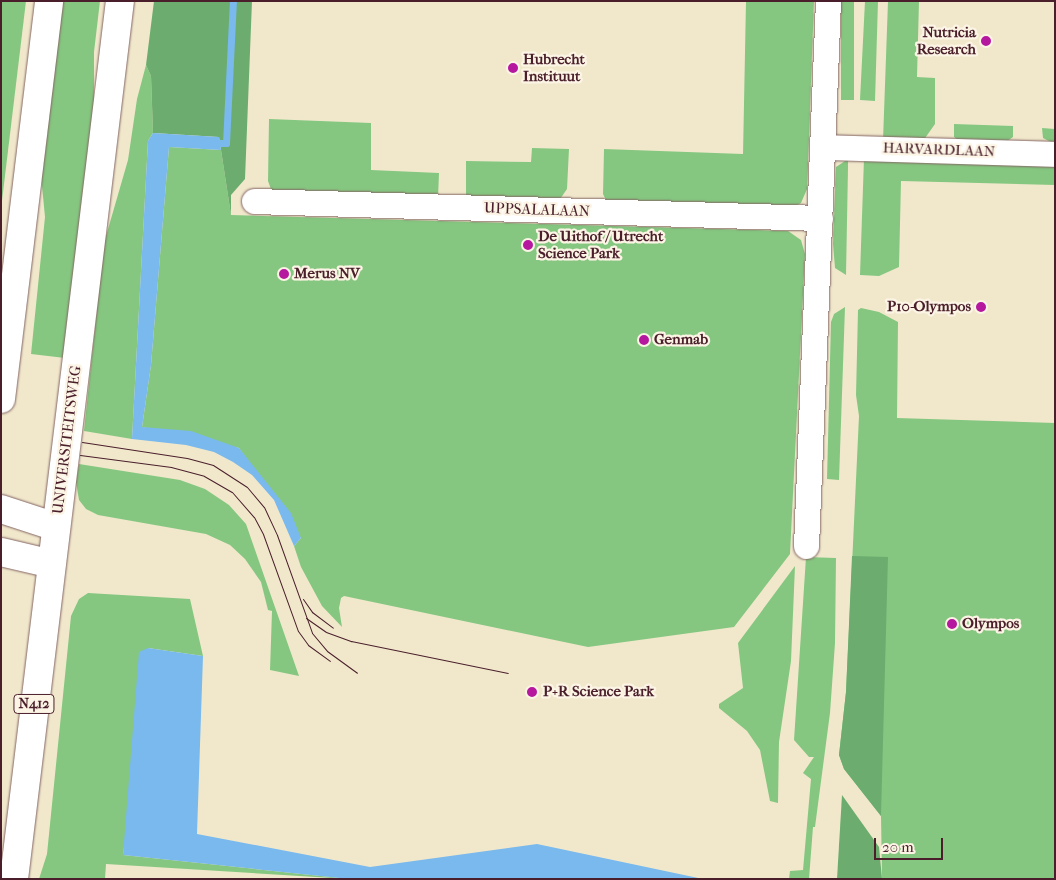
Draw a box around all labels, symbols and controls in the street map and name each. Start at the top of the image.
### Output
place label: Nutricia Research [917,23,976,58]
marker: Nutricia Research [980,35,992,47]
place label: Hubrecht Instituut [523,50,585,85]
marker: Hubrecht Instituut [507,62,519,74]
street label: HARVARDLAAN [882,139,996,161]
street label: UPPSALALAAN [484,199,590,221]
place label: De Uithof / Utrecht Science Park [538,227,663,262]
marker: De Uithof / Utrecht Science Park [522,239,534,251]
place label: Merus NV [294,265,360,283]
marker: Merus NV [278,268,290,280]
place label: P10-Olympos [887,298,971,316]
marker: P10-Olympos [975,301,987,313]
place label: Genmab [654,331,708,349]
marker: Genmab [638,334,650,346]
street label: UNIVERSITEITSWEG [49,365,85,515]
place label: Olympos [962,615,1019,633]
marker: Olympos [946,618,958,630]
place label: P+R Science Park [543,683,654,701]
marker: P+R Science Park [525,685,539,699]
road number: N412 [13,692,55,716]
scale bar [876,828,945,860]
text: 20 m [882,838,914,856]

